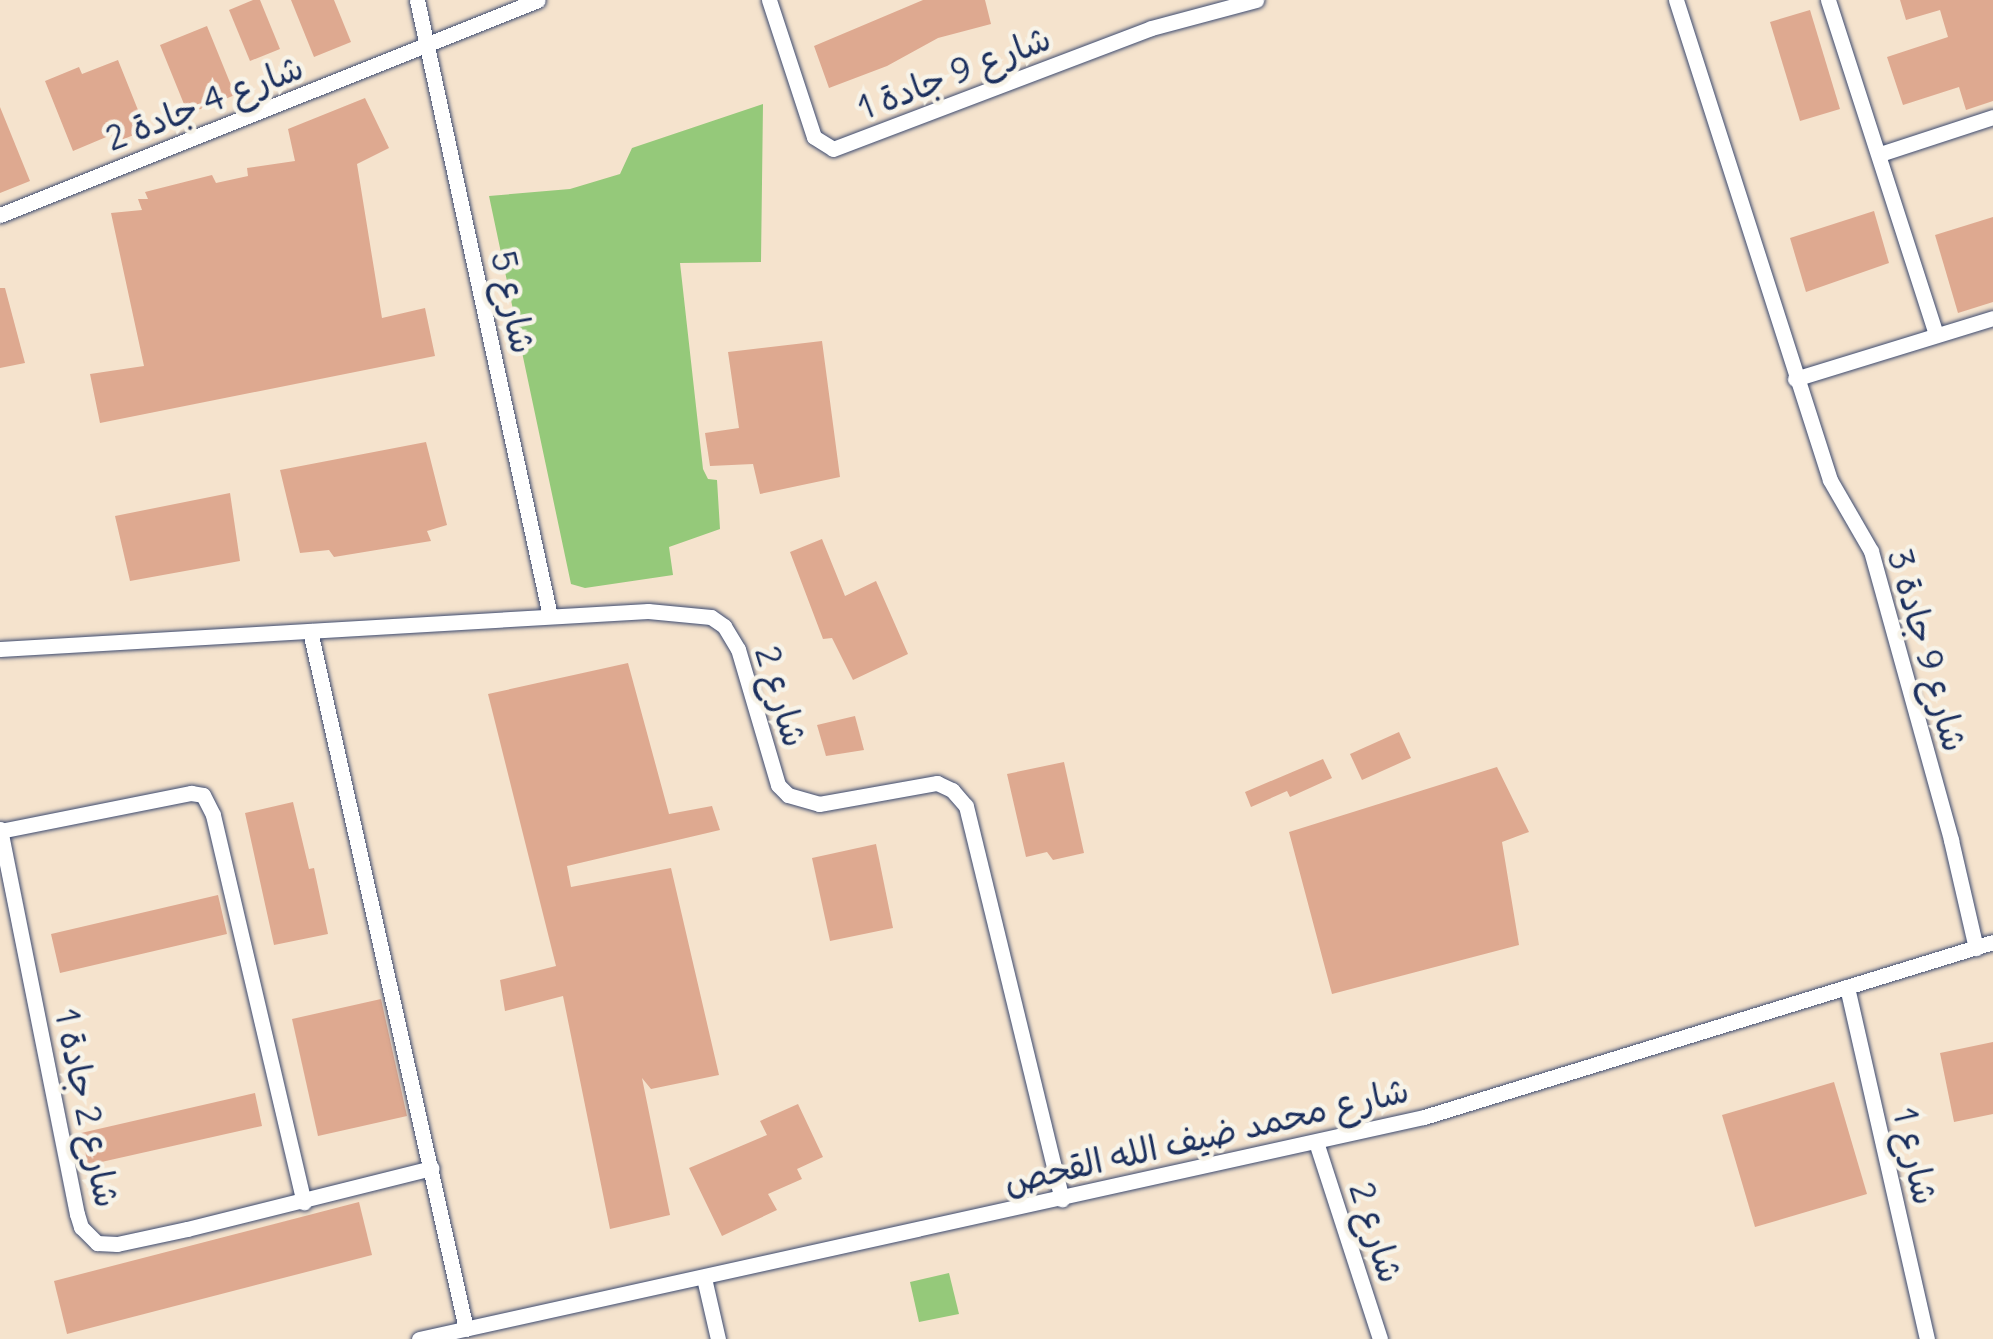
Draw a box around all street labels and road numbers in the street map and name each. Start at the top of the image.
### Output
street label: شارع 9 جادة 1 [852,16,1056,128]
street label: شارع 4 جادة 2 [99,45,309,159]
street label: شارع 5 [483,247,545,357]
street label: شارع 9 جادة 3 [1879,544,1977,756]
street label: شارع 2 [747,640,817,752]
street label: شارع 2 جادة 1 [46,1005,130,1211]
street label: شارع محمد ضيف الله القحص [999,1068,1413,1202]
street label: شارع 1 [1885,1104,1947,1208]
street label: شارع 2 [1341,1176,1413,1288]

